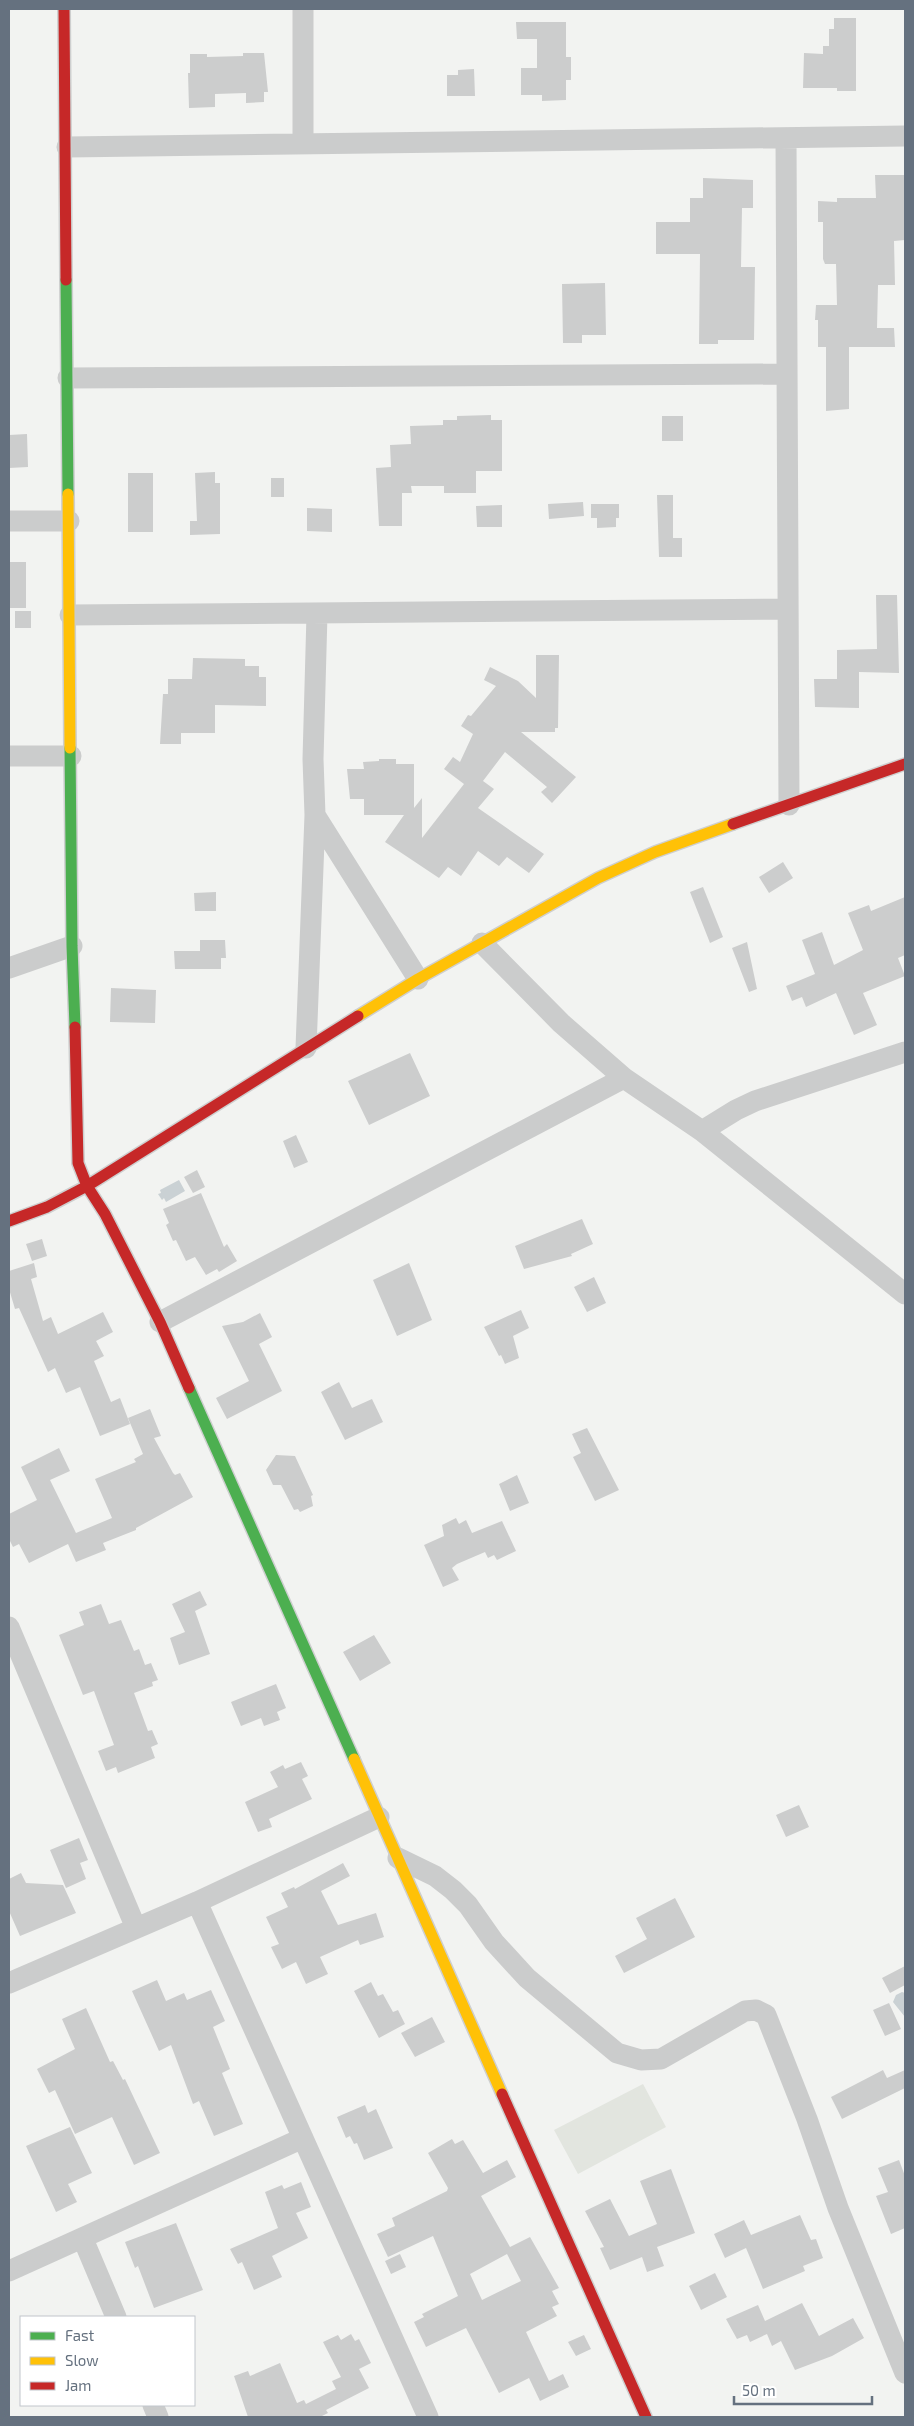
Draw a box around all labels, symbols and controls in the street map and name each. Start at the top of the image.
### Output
legend [20,2316,195,2406]
text: Fast [65,2326,95,2344]
text: Slow [65,2351,99,2369]
scale bar [734,2374,872,2406]
text: Jam [65,2376,91,2394]
text: 50 m [742,2381,776,2399]

